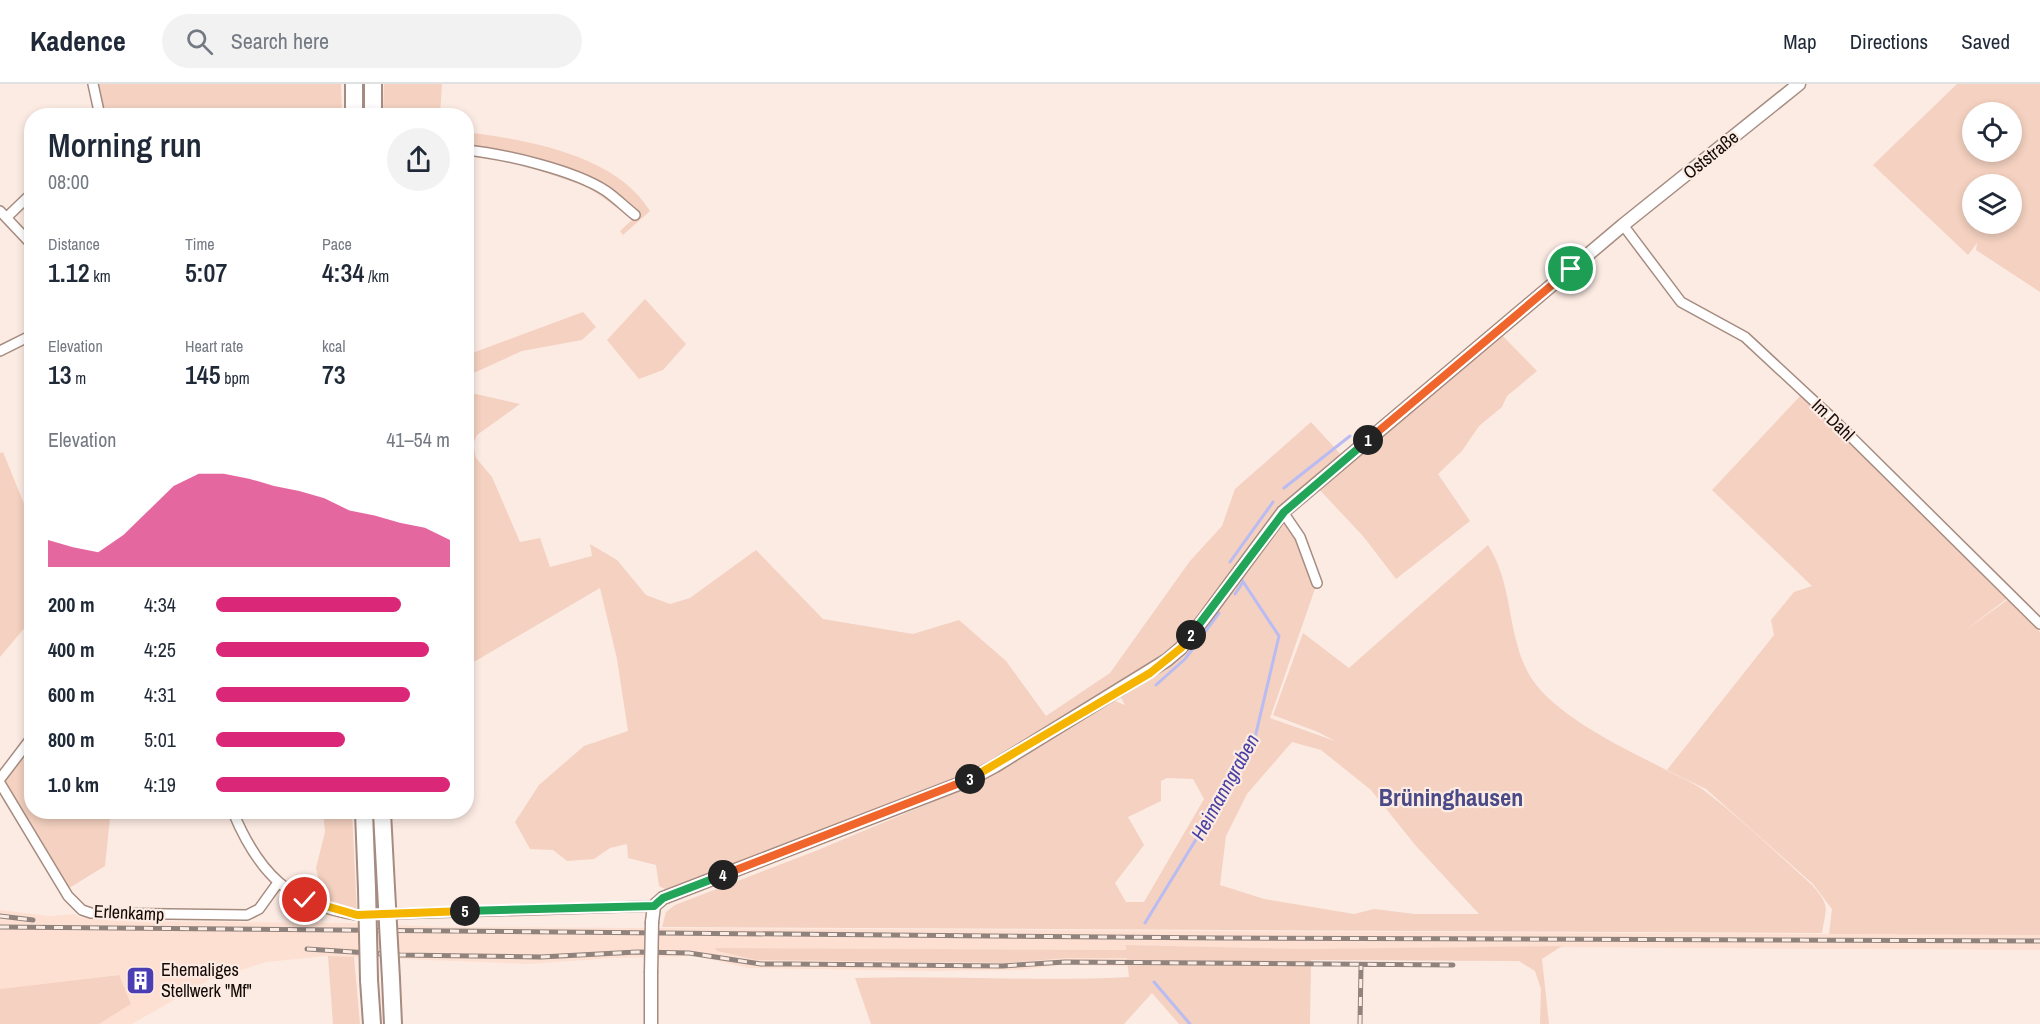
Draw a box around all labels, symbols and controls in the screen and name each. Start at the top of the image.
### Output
search box [162,14,582,68]
text: Kadence [30,22,126,60]
icon: search [183,25,216,58]
text: Search here [231,26,329,56]
text: Map [1783,27,1817,56]
text: Directions [1850,27,1928,56]
text: Saved [1961,27,2010,56]
map controls [1962,102,2022,234]
button: locate [1962,102,2022,162]
text: Morning run [48,123,202,167]
street label: Oststraße [1678,125,1744,185]
button: share [387,128,450,191]
text: 08:00 [48,168,89,195]
button: layers [1962,174,2022,234]
text: Distance [48,233,100,255]
text: Time [185,233,215,255]
text: Pace [322,233,352,255]
pin [1545,243,1596,294]
icon: arrive [1554,252,1587,285]
text: 1.12 [48,255,90,290]
text: 5:07 [185,255,227,290]
text: 4:34 [322,255,364,290]
text: km [90,265,111,287]
text: /km [364,265,389,287]
text: Elevation [48,335,103,357]
text: Heart rate [185,335,243,357]
text: kcal [322,335,345,357]
text: 13 [48,357,72,392]
text: 145 [185,357,221,392]
text: 73 [322,357,346,392]
text: m [72,367,86,389]
text: bpm [221,367,250,389]
street label: Im Dahl [1806,393,1860,446]
pin: 1 [1353,425,1383,455]
text: Elevation [48,426,116,453]
text: 41–54 m [386,426,450,453]
text: 1 [1364,429,1372,451]
text: 200 m [48,591,95,618]
text: 4:34 [144,591,176,618]
pin: 2 [1176,620,1206,650]
text: 2 [1187,624,1195,646]
text: 400 m [48,636,95,663]
text: 4:25 [144,636,176,663]
text: 600 m [48,681,95,708]
text: 4:31 [144,681,176,708]
text: 800 m [48,726,95,753]
text: 5:01 [144,726,176,753]
water label: Heimanngraben [1184,729,1265,845]
pin: 3 [955,764,985,794]
text: 3 [966,768,974,790]
text: 1.0 km [48,771,99,798]
text: 4:19 [144,771,176,798]
district label: Brüninghausen [1379,781,1523,813]
pin: 4 [708,860,738,890]
text: 4 [719,864,727,886]
pin [279,874,330,925]
icon: check [288,883,321,916]
pin: 5 [450,896,480,926]
street label: Erlenkamp [93,898,165,927]
text: 5 [461,900,469,922]
place label: Ehemaliges Stellwerk "Mf" [161,957,252,1003]
building icon: Ehemaliges Stellwerk "Mf" [124,964,156,996]

